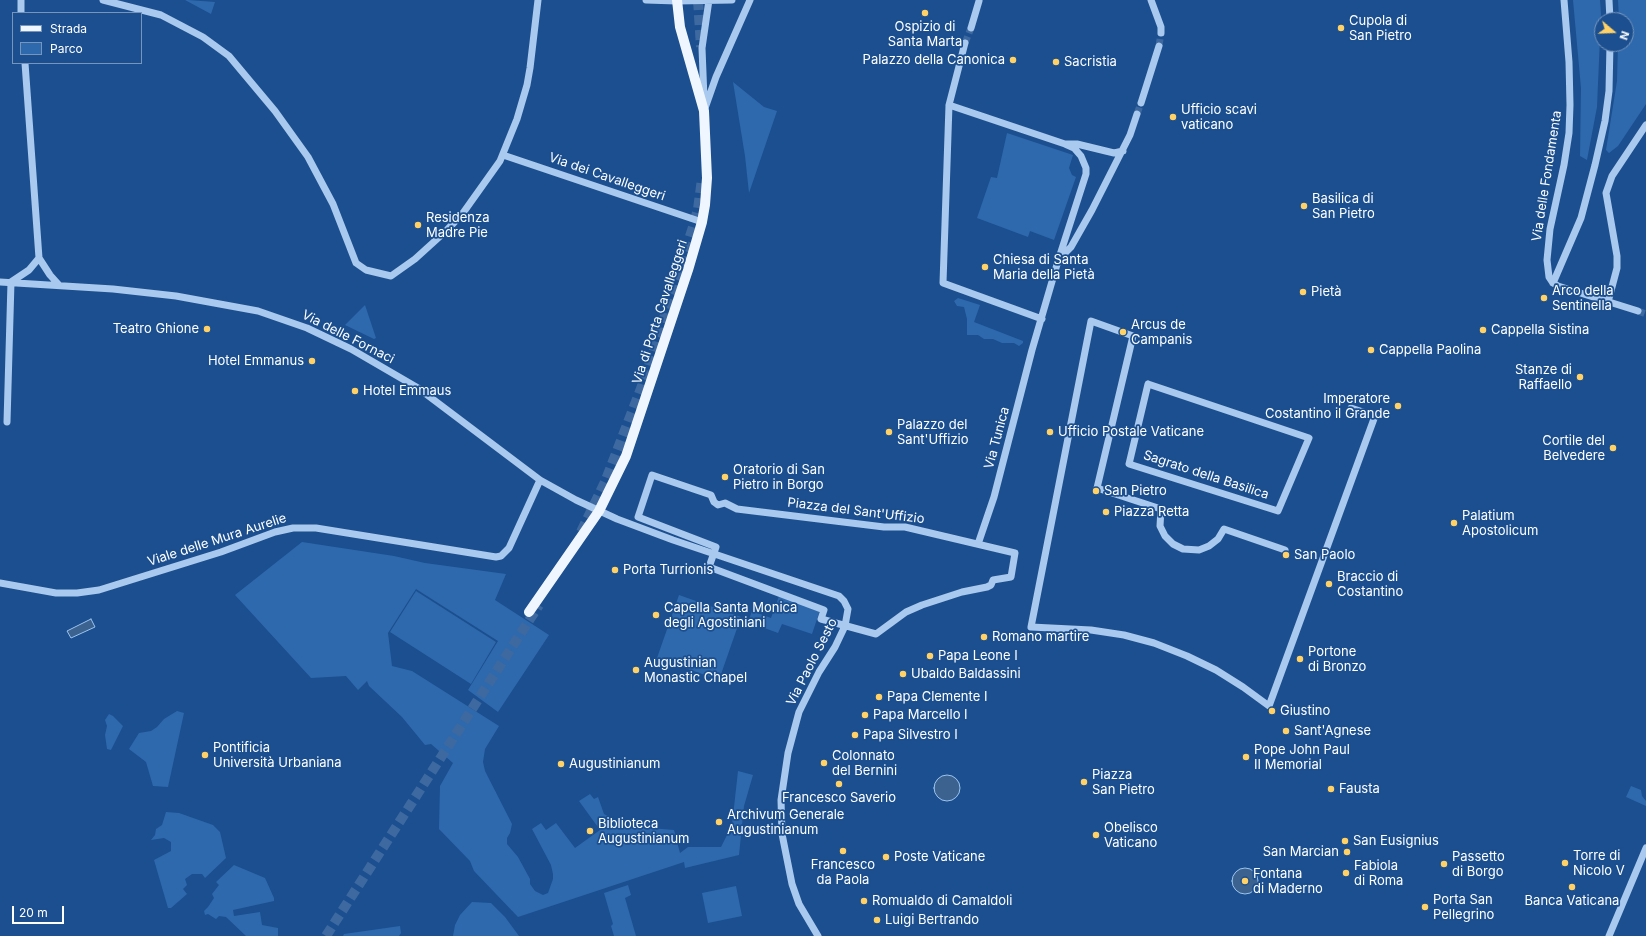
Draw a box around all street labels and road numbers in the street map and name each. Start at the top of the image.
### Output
street label: Via delle Fondamenta [1529,109,1565,243]
street label: Via dei Cavalleggeri [547,150,667,204]
street label: Via di Porta Cavalleggeri [629,238,691,386]
street label: Via delle Fornaci [299,307,397,367]
street label: Via Tunica [981,405,1013,471]
street label: Sagrato della Basilica [1141,447,1271,503]
street label: Piazza del Sant'Uffizio [787,495,925,527]
street label: Viale delle Mura Aurelie [146,510,288,570]
street label: Via Paolo Sesto [783,616,841,708]

